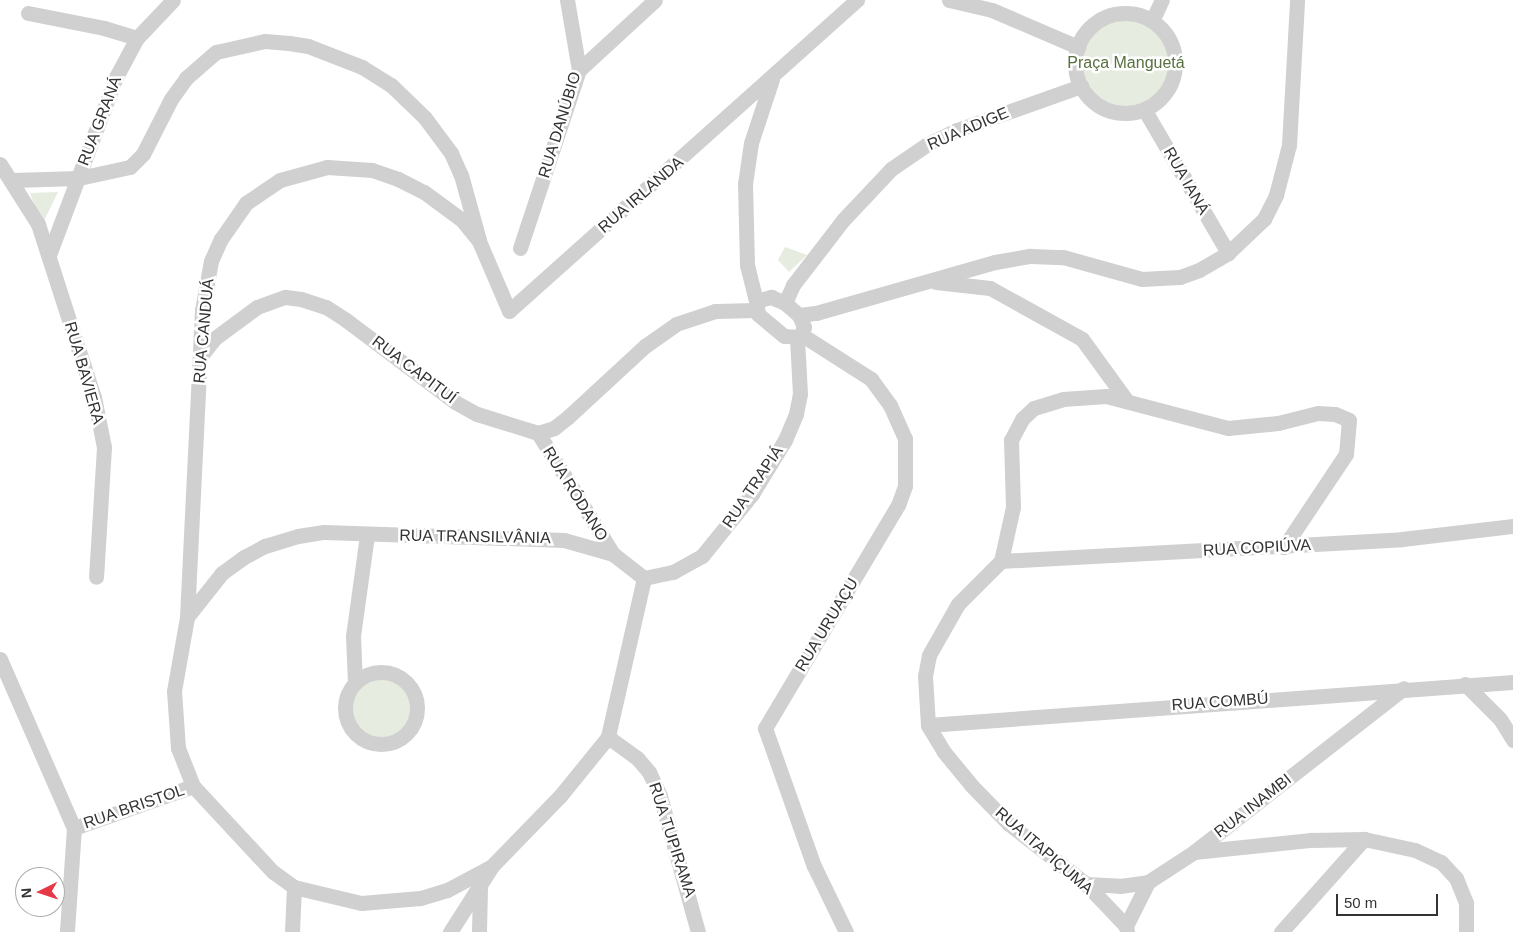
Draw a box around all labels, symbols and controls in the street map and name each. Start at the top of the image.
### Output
park label: Praça Manguetá [1067,53,1185,73]
street label: RUA DANÚBIO [535,69,585,181]
street label: RUA GRANÁ [74,73,126,169]
street label: RUA ADIGE [924,103,1012,155]
street label: RUA IANÁ [1159,143,1213,219]
street label: RUA IRLANDA [594,152,688,238]
street label: RUA CANDUÁ [190,277,218,385]
street label: RUA BAVIERA [60,319,108,427]
street label: RUA CAPITUÍ [368,332,460,408]
street label: RUA TRAPIÁ [718,442,788,532]
street label: RUA RÓDANO [538,443,612,545]
street label: RUA TRANSILVÂNIA [399,526,551,548]
street label: RUA COPIÚVA [1202,536,1312,560]
street label: RUA URUAÇU [791,574,863,676]
street label: RUA COMBÚ [1171,689,1269,715]
street label: RUA INAMBI [1210,770,1296,842]
street label: RUA TUPIRAMA [644,780,700,900]
street label: RUA BRISTOL [81,781,187,833]
street label: RUA ITAPIÇUMA [991,803,1097,899]
north arrow [15,867,65,917]
scale bar [1338,884,1440,916]
text: N [18,887,34,899]
text: 50 m [1344,894,1377,911]

